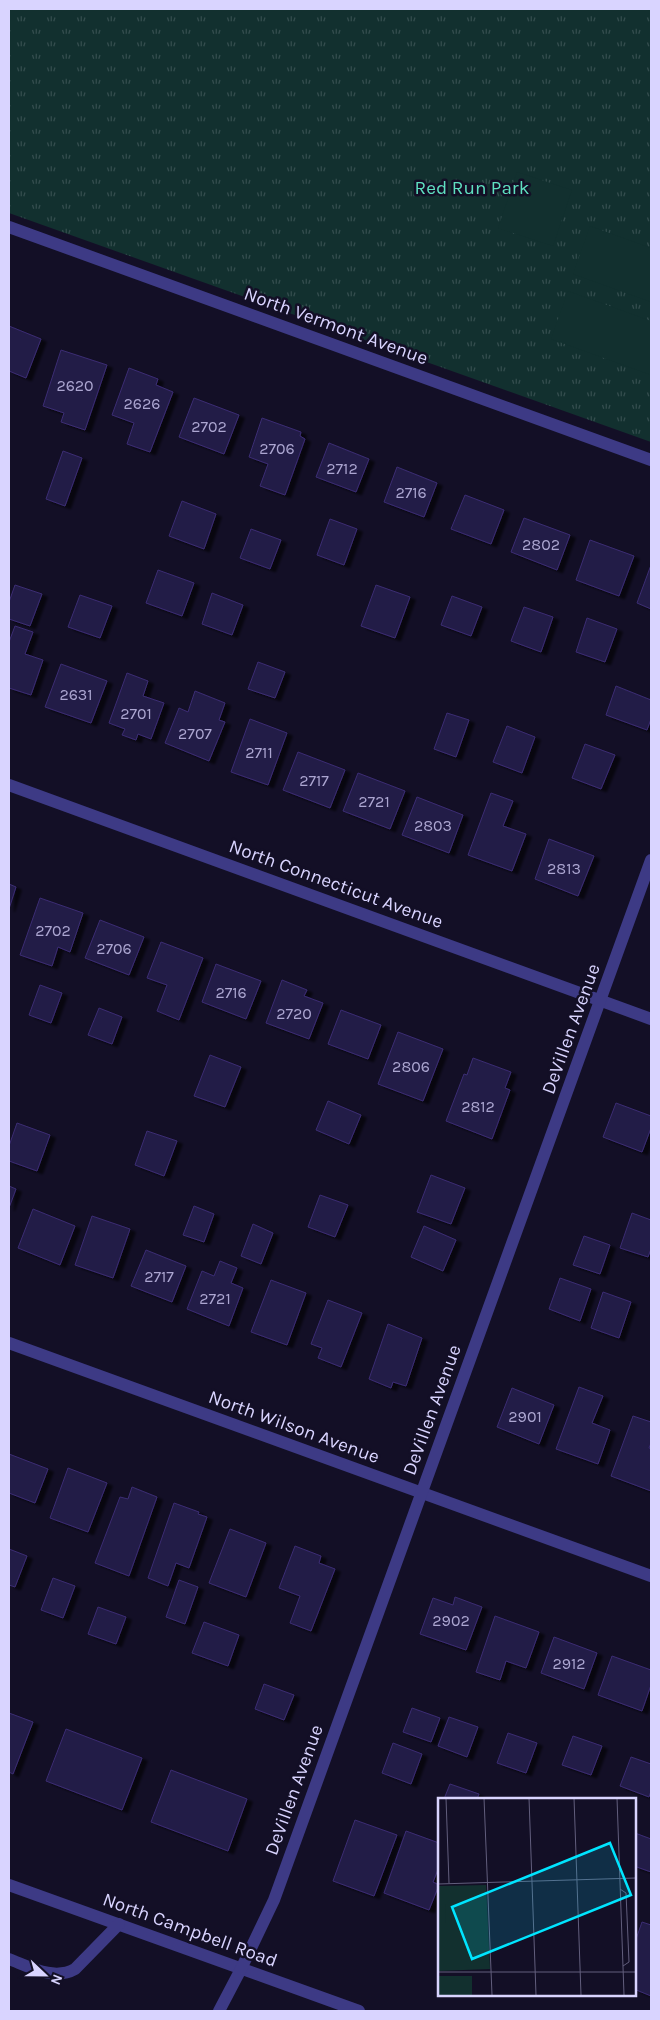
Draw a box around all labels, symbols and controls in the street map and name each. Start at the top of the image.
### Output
park label: Red Run Park [415,177,530,199]
street label: North Vermont Avenue [241,283,431,369]
house number: 2620 [56,376,94,395]
house number: 2626 [124,394,160,413]
house number: 2702 [191,417,227,436]
house number: 2706 [259,439,295,458]
house number: 2712 [326,459,358,478]
house number: 2716 [395,483,427,502]
house number: 2802 [522,535,560,554]
house number: 2631 [59,685,93,704]
house number: 2701 [120,704,152,723]
house number: 2707 [178,724,212,743]
house number: 2711 [245,743,273,762]
house number: 2717 [299,771,329,790]
house number: 2721 [358,792,390,811]
house number: 2803 [414,816,452,835]
street label: North Connecticut Avenue [226,835,446,933]
house number: 2813 [547,859,581,878]
house number: 2702 [35,921,71,940]
house number: 2706 [96,939,132,958]
street label: DeVillen Avenue [537,961,605,1097]
house number: 2716 [215,983,247,1002]
house number: 2720 [276,1004,312,1023]
house number: 2806 [392,1057,430,1076]
house number: 2812 [461,1097,495,1116]
house number: 2717 [144,1267,174,1286]
house number: 2721 [199,1289,231,1308]
street label: DeVillen Avenue [398,1342,466,1478]
street label: North Wilson Avenue [206,1386,382,1468]
house number: 2901 [508,1407,542,1426]
house number: 2902 [432,1611,470,1630]
house number: 2912 [552,1654,586,1673]
street label: DeVillen Avenue [260,1722,328,1858]
inset map [438,1798,635,1995]
street label: North Campbell Road [100,1888,280,1972]
north arrow [20,1950,70,2000]
text: N [47,1972,66,1988]

